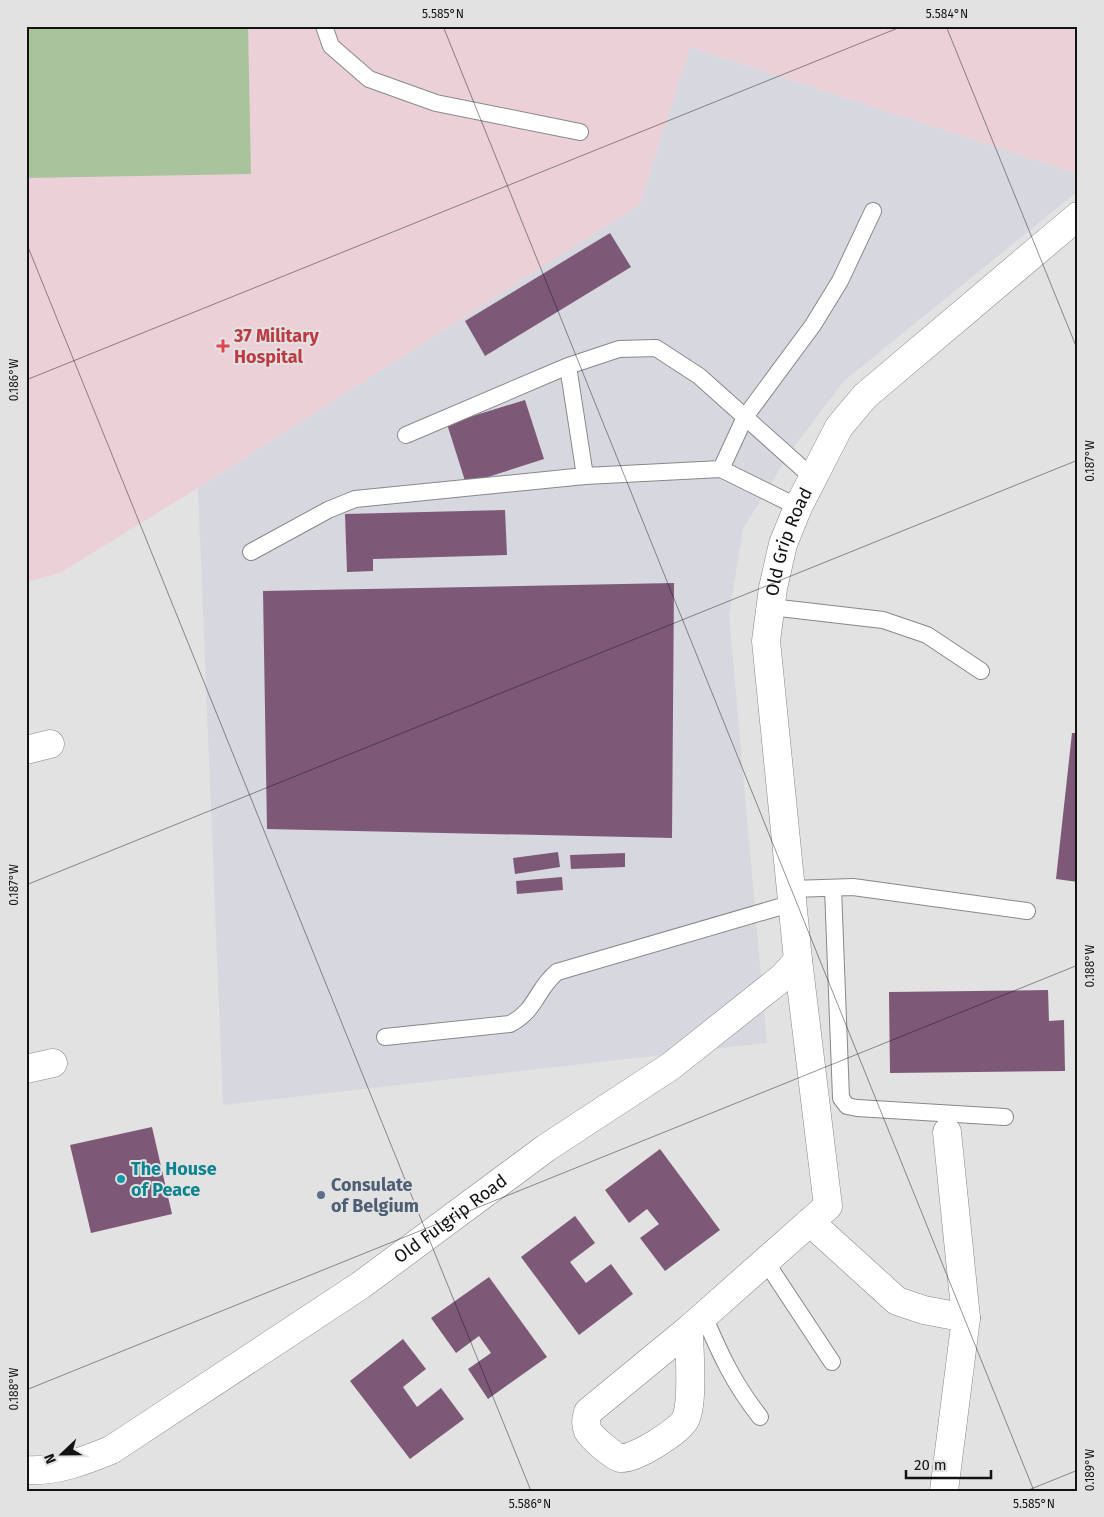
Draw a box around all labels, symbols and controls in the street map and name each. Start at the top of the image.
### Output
text: 5.585°N [422,7,464,21]
text: 5.584°N [926,7,968,21]
place label: 37 Military Hospital [233,325,319,368]
marker: 37 Military Hospital [216,339,230,353]
text: 0.186°W [7,359,21,401]
text: 0.187°W [1083,440,1097,482]
street label: Old Grip Road [761,484,817,597]
text: 0.187°W [7,864,21,906]
text: 0.188°W [1083,944,1097,987]
place label: The House of Peace [131,1158,217,1201]
street label: Old Fulgrip Road [389,1170,512,1268]
marker: The House of Peace [115,1173,127,1185]
place label: Consulate of Belgium [331,1174,419,1217]
marker: Consulate of Belgium [315,1189,327,1201]
text: 0.188°W [7,1367,21,1410]
north arrow [38,1430,88,1480]
scale bar [906,1447,992,1479]
text: 0.189°W [1083,1449,1097,1491]
text: N [41,1451,60,1466]
text: 20 m [914,1456,947,1474]
text: 5.586°N [509,1497,551,1511]
text: 5.585°N [1013,1497,1055,1511]

